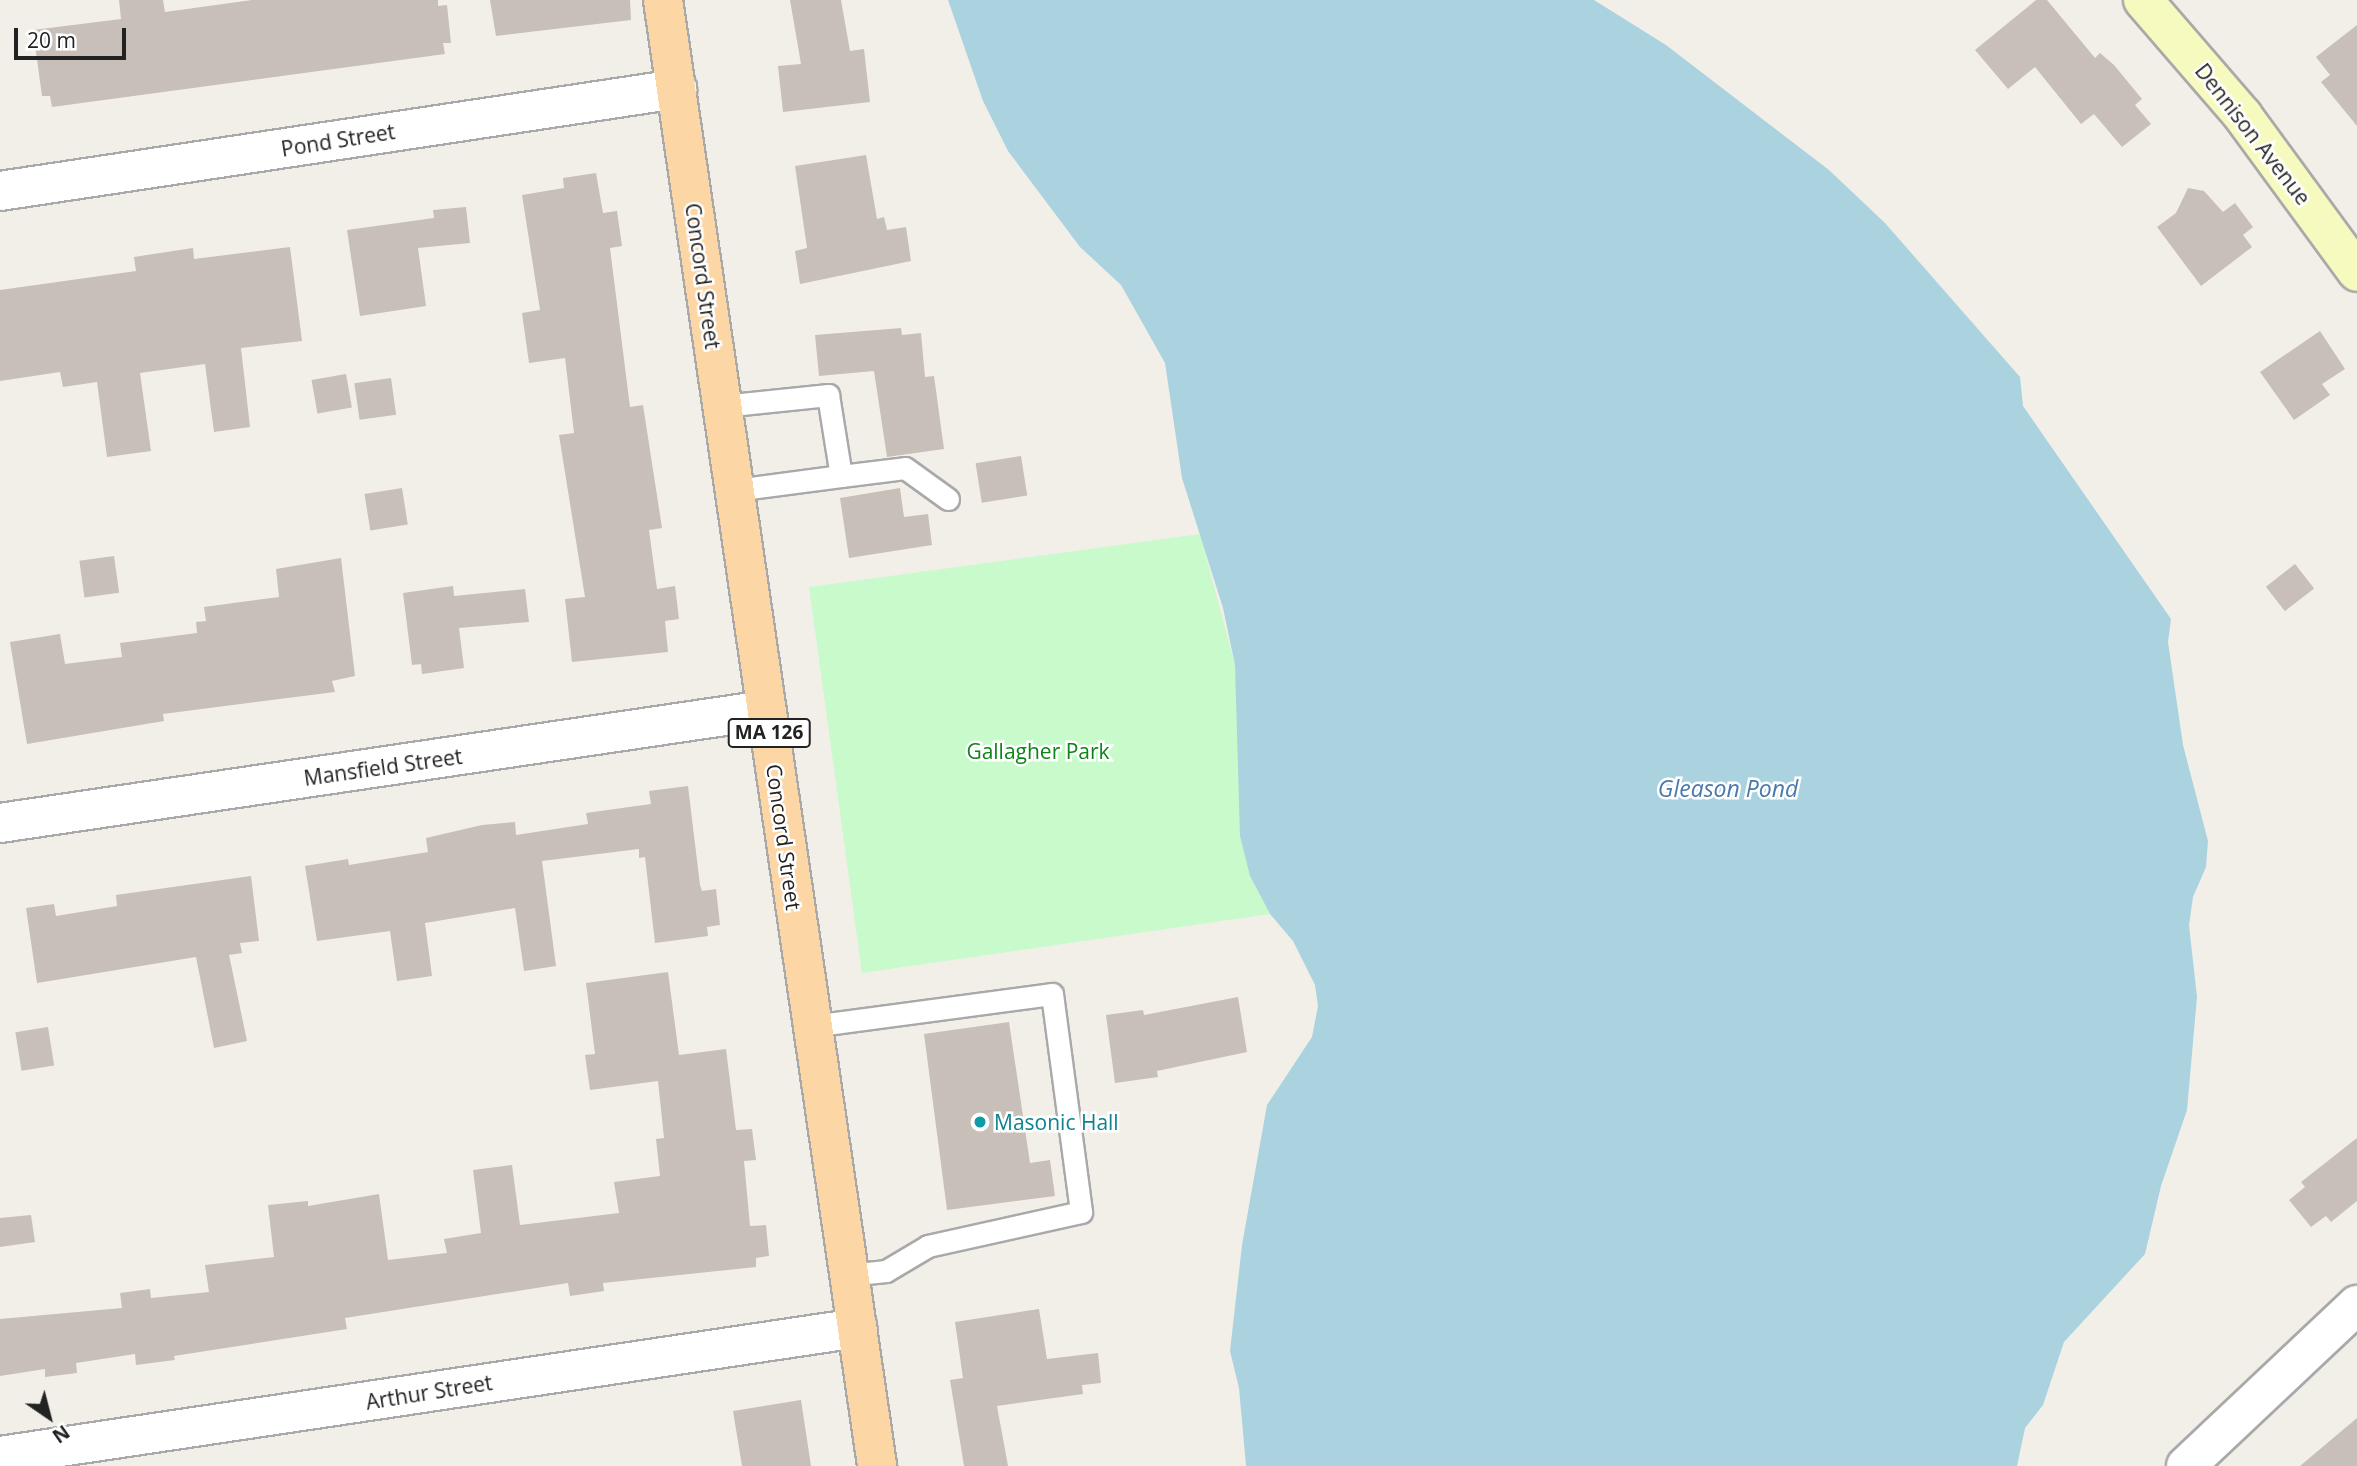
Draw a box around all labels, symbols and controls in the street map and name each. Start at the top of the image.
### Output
scale bar [18,14,130,58]
text: 20 m [27,26,76,54]
street label: Dennison Avenue [2190,58,2316,210]
street label: Pond Street [279,119,397,161]
street label: Concord Street [680,201,726,351]
road number: MA 126 [727,718,811,748]
park label: Gallagher Park [966,738,1110,764]
street label: Mansfield Street [302,743,464,791]
street label: Concord Street [761,762,807,912]
water label: Gleason Pond [1658,774,1798,802]
place label: Masonic Hall [994,1109,1119,1135]
marker: Masonic Hall [972,1114,988,1130]
street label: Arthur Street [364,1370,494,1414]
north arrow [14,1382,84,1452]
text: N [47,1419,75,1449]

